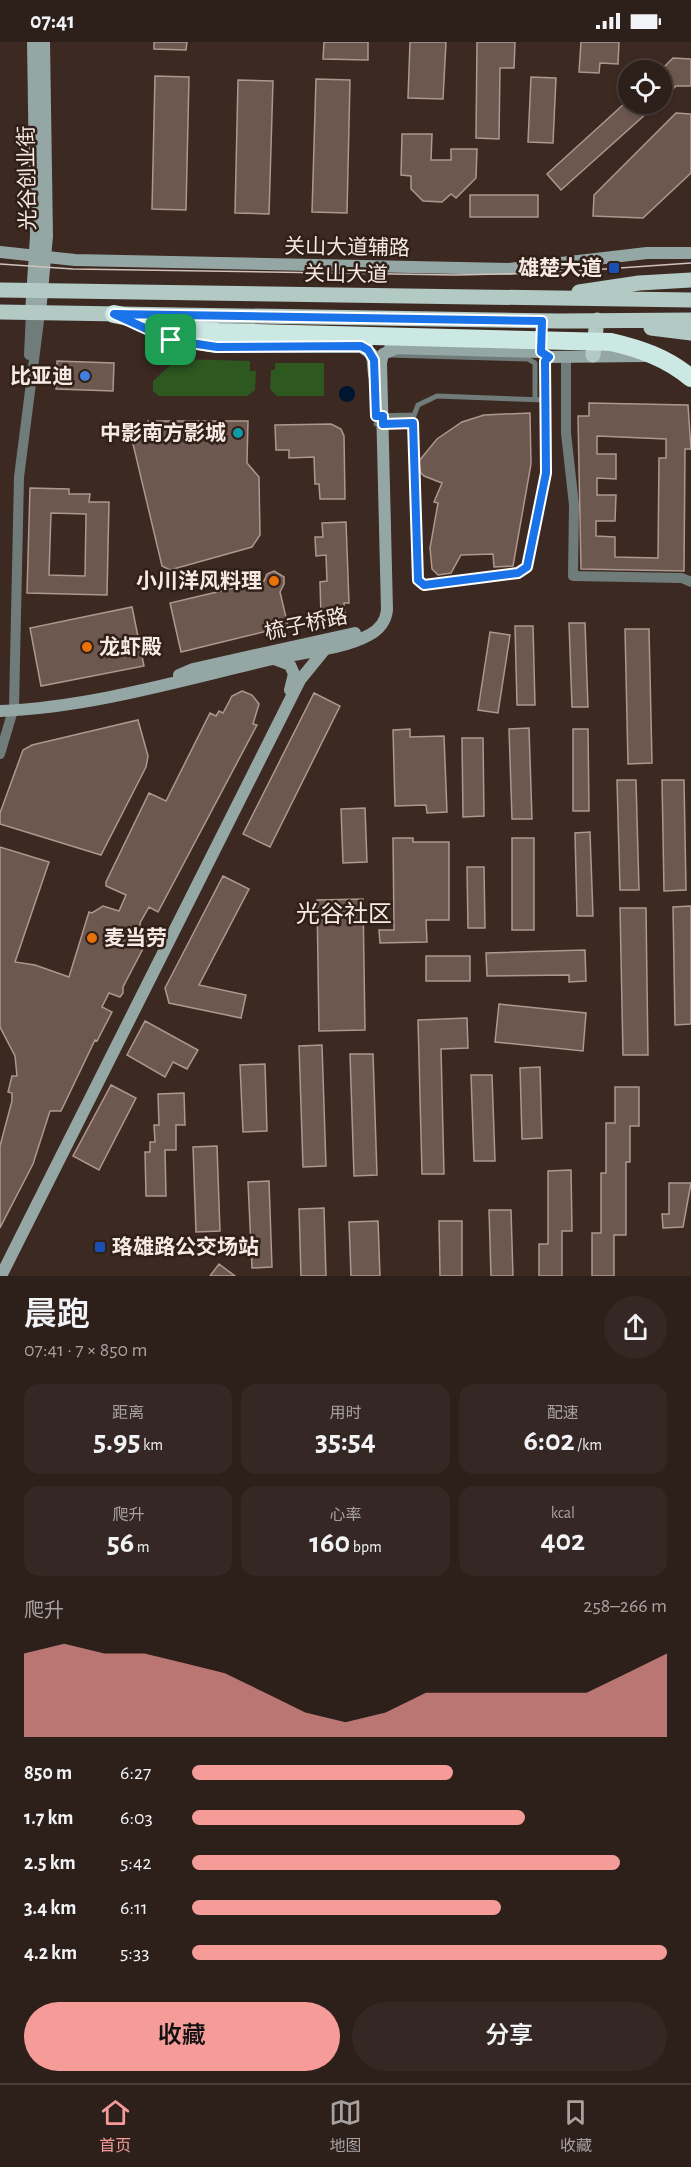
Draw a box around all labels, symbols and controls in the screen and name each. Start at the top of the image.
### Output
text: 07:41 [30,10,75,32]
map controls [618,60,672,114]
button: locate [618,60,672,114]
street label: 光谷创业街 [15,125,39,231]
street label: 关山大道辅路 [284,235,410,259]
place label: 雄楚大道 [518,257,602,279]
marker: 雄楚大道 [607,261,621,275]
street label: 关山大道 [304,262,388,286]
pin [145,314,196,365]
icon: arrive [154,323,187,356]
place label: 比亚迪 [10,365,73,387]
marker: 比亚迪 [78,369,92,383]
place label: 中影南方影城 [100,421,226,444]
marker: 中影南方影城 [231,426,245,440]
place label: 小川洋风料理 [136,569,262,592]
marker: 小川洋风料理 [267,574,281,588]
street label: 梳子桥路 [263,605,349,643]
place label: 龙虾殿 [99,635,162,658]
marker: 龙虾殿 [80,640,94,654]
district label: 光谷社区 [296,901,392,927]
place label: 麦当劳 [104,927,167,949]
marker: 麦当劳 [85,931,99,945]
place label: 珞雄路公交场站 [112,1235,259,1258]
marker: 珞雄路公交场站 [93,1240,107,1254]
button: share [604,1296,667,1359]
text: 晨跑 [24,1299,90,1332]
text: 07:41 · 7 × 850 m [24,1340,147,1360]
text: 距离 [112,1405,144,1421]
text: 用时 [329,1405,362,1421]
text: 配速 [547,1405,579,1421]
text: 5.95 [93,1426,140,1456]
text: 35:54 [315,1426,376,1456]
text: 6:02 [524,1426,575,1456]
text: km [140,1437,163,1453]
text: /km [575,1437,602,1453]
text: kcal [551,1505,575,1521]
text: 爬升 [112,1507,144,1523]
text: 心率 [329,1507,362,1523]
text: 402 [540,1526,585,1556]
text: 56 [107,1528,134,1558]
text: 160 [309,1528,350,1558]
text: m [134,1539,150,1555]
text: bpm [350,1539,382,1555]
text: 258–266 m [583,1596,667,1616]
text: 爬升 [24,1601,64,1621]
text: 850 m [24,1763,72,1783]
text: 6:27 [120,1763,151,1783]
text: 1.7 km [24,1808,73,1828]
text: 6:03 [120,1808,153,1828]
text: 2.5 km [24,1853,76,1873]
text: 5:42 [120,1853,152,1873]
text: 3.4 km [24,1898,76,1918]
text: 6:11 [120,1898,148,1918]
text: 4.2 km [24,1943,77,1963]
text: 5:33 [120,1943,149,1963]
button: 收藏 [24,2002,340,2071]
button: 分享 [352,2002,667,2071]
tab: 首页 [99,2096,132,2156]
tab: 地图 [329,2096,362,2156]
tab: 收藏 [559,2096,592,2156]

